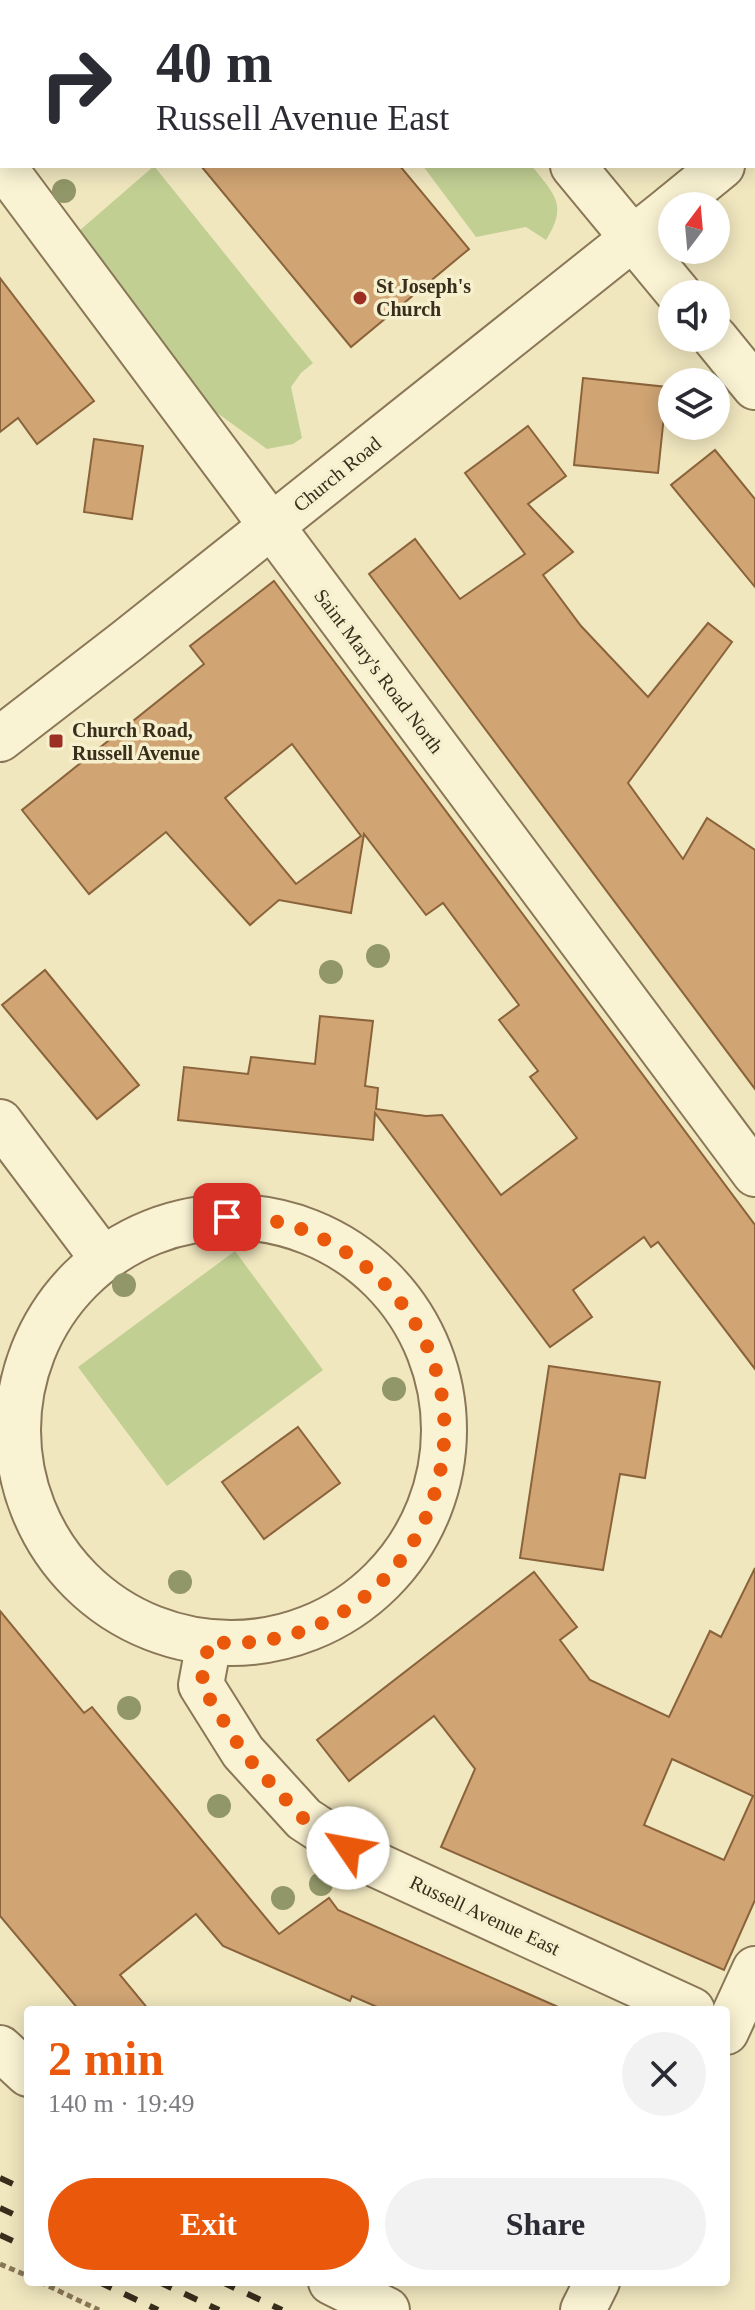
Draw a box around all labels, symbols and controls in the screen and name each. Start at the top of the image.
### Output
icon: right [24,32,128,136]
text: 40 m [156,32,273,94]
text: Russell Avenue East [156,98,449,138]
north arrow [658,192,730,264]
map controls [658,192,730,440]
place label: St Joseph's Church [376,275,471,320]
button: sound [658,280,730,352]
marker: St Joseph's Church [351,289,369,307]
button: layers [658,368,730,440]
street label: Church Road [289,432,385,516]
street label: Saint Mary's Road North [309,585,448,758]
place label: Church Road, Russell Avenue [72,719,200,764]
marker: Church Road, Russell Avenue [47,732,65,750]
pin [193,1183,261,1251]
icon: arrive [205,1195,249,1239]
position arrow [306,1806,390,1890]
street label: Russell Avenue East [407,1871,564,1960]
text: 2 min [48,2032,164,2085]
button: close [622,2032,706,2116]
text: 140 m · 19:49 [48,2089,195,2118]
button: Exit [48,2178,369,2270]
button: Share [385,2178,706,2270]

